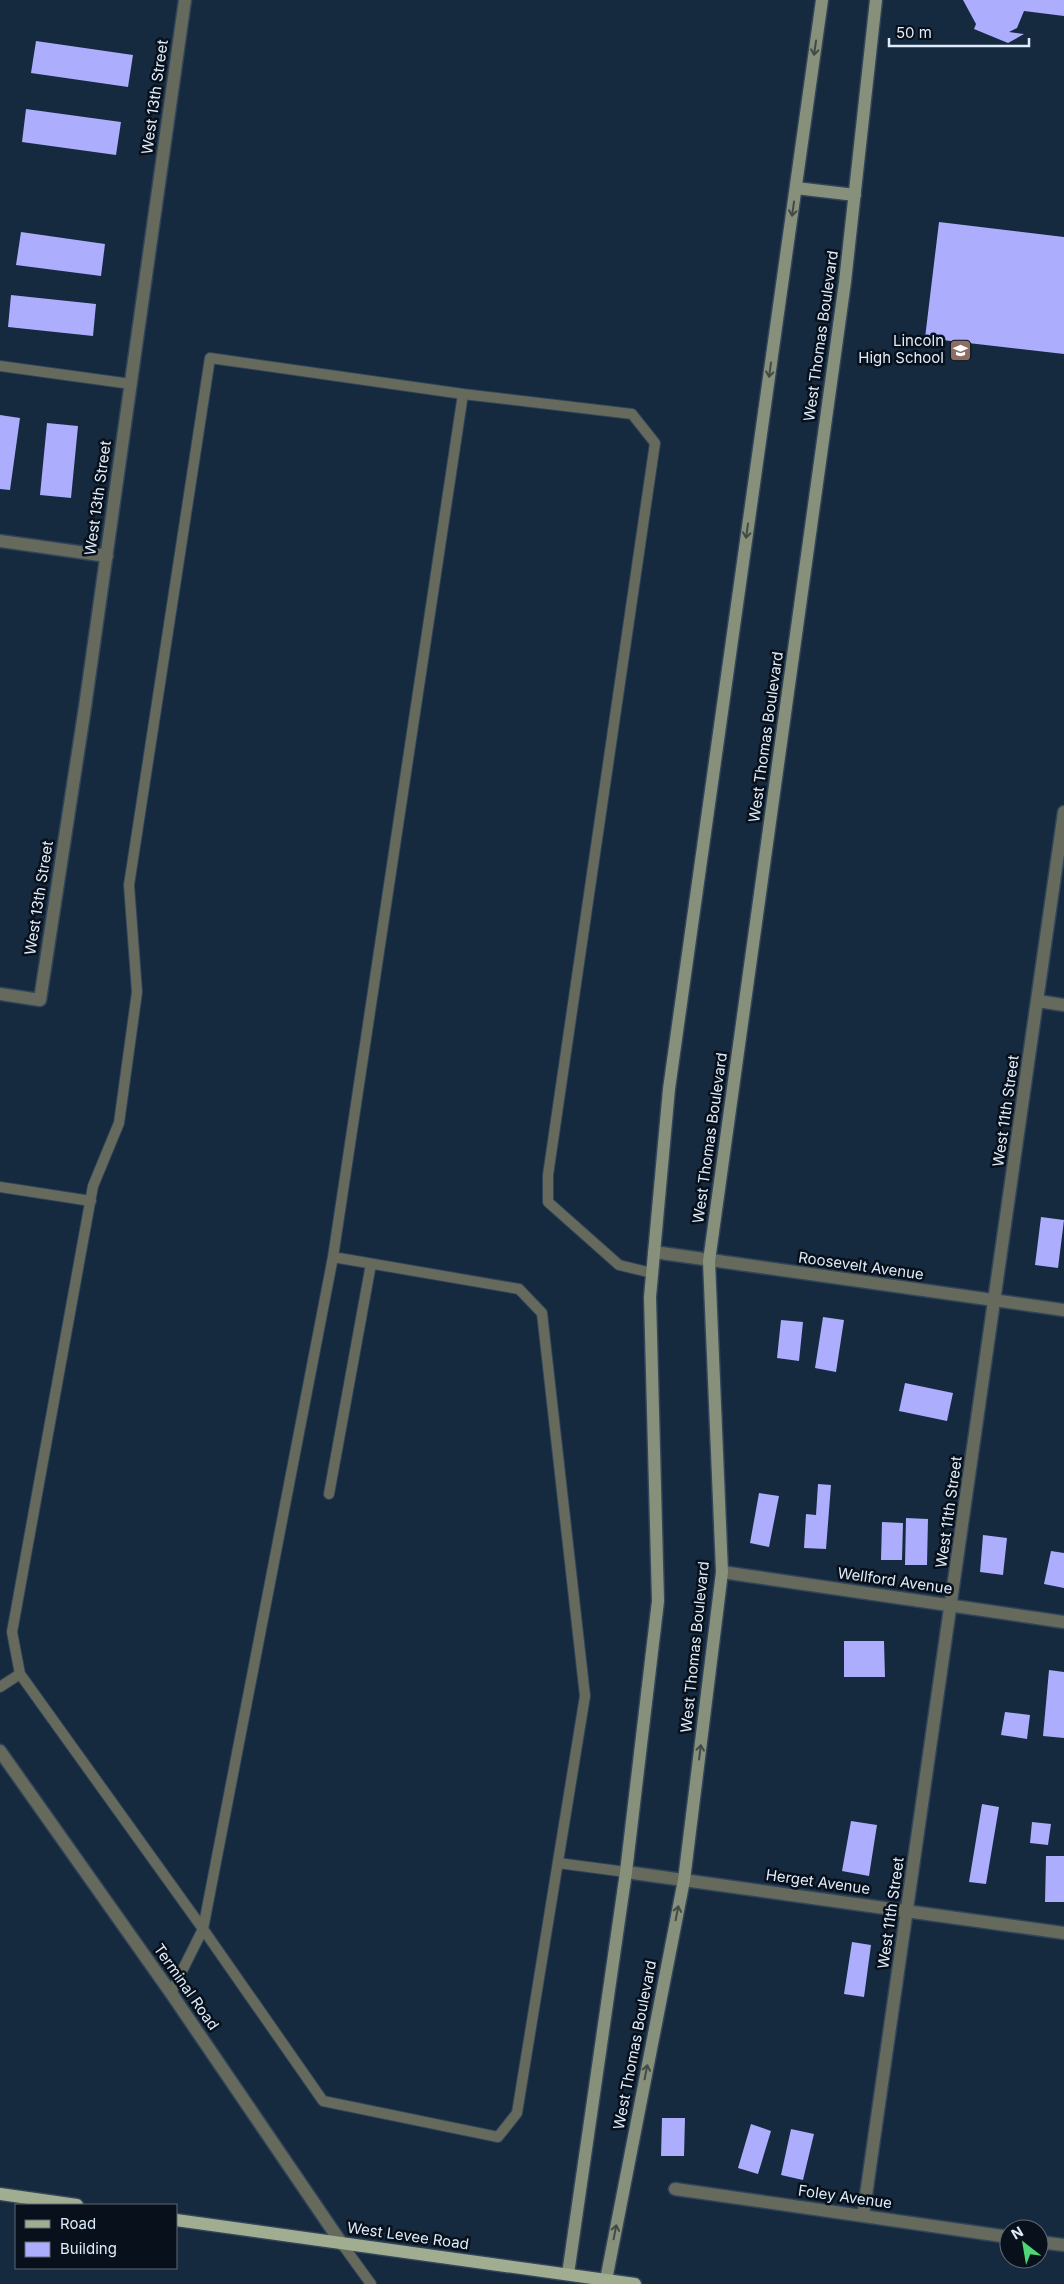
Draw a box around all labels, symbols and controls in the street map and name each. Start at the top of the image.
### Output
scale bar [889,15,1029,47]
text: 50 m [896,23,932,42]
street label: West 13th Street [137,38,172,155]
one-way arrow [810,40,820,56]
one-way arrow [788,201,798,217]
street label: West Thomas Boulevard [799,249,842,423]
place label: Lincoln High School [858,331,944,367]
school or university icon: Lincoln High School [948,338,972,362]
one-way arrow [765,362,775,378]
street label: West 13th Street [80,439,115,556]
one-way arrow [742,523,752,539]
street label: West Thomas Boulevard [744,650,787,824]
street label: West 13th Street [20,839,57,956]
street label: West Thomas Boulevard [688,1051,731,1225]
street label: West 11th Street [988,1054,1023,1168]
street label: Roosevelt Avenue [797,1247,925,1284]
street label: West 11th Street [931,1455,966,1569]
street label: West Thomas Boulevard [676,1560,713,1734]
street label: Wellford Avenue [836,1563,954,1598]
one-way arrow [695,1744,705,1760]
street label: West 11th Street [873,1856,908,1970]
street label: Herget Avenue [765,1865,871,1898]
one-way arrow [673,1905,683,1921]
street label: Terminal Road [150,1940,223,2034]
street label: West Thomas Boulevard [609,1959,660,2131]
one-way arrow [642,2065,652,2081]
street label: Foley Avenue [797,2181,893,2213]
legend [15,2204,178,2269]
text: Road [60,2214,96,2233]
street label: West Levee Road [346,2218,470,2253]
north arrow [999,2219,1049,2269]
text: N [1008,2222,1026,2242]
one-way arrow [611,2224,620,2240]
text: Building [60,2239,117,2258]

